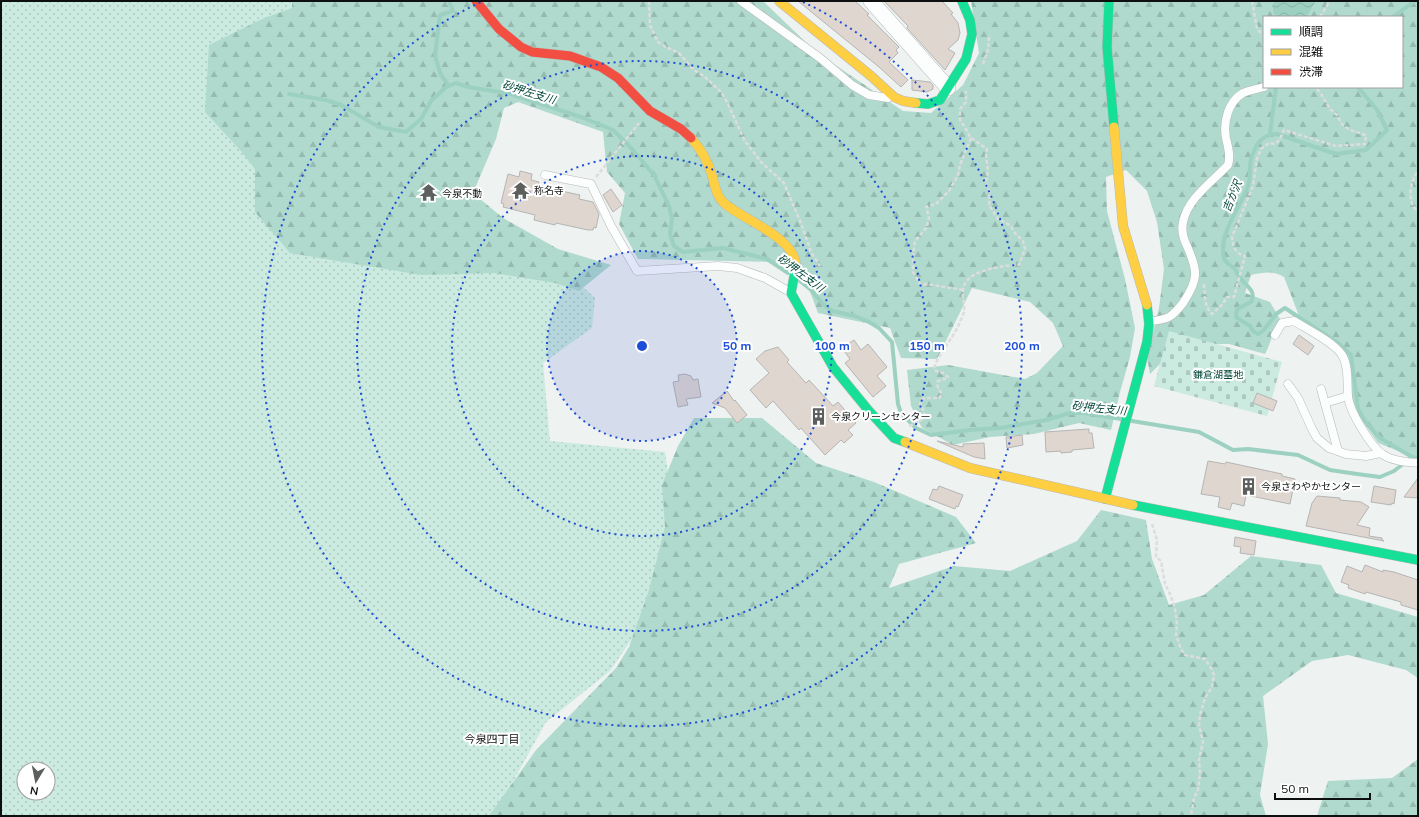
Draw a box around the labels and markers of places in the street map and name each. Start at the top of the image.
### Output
temple icon: 称名寺 [511,180,531,200]
temple icon: 今泉不動 [419,183,439,203]
place label: 称名寺 [534,184,564,197]
place label: 今泉不動 [442,187,482,200]
centre of rings [635,339,649,353]
building icon: 今泉クリーンセンター [808,406,828,426]
place label: 今泉クリーンセンター [831,410,931,423]
building icon: 今泉さわやかセンター [1238,476,1258,496]
place label: 今泉さわやかセンター [1261,480,1361,493]

